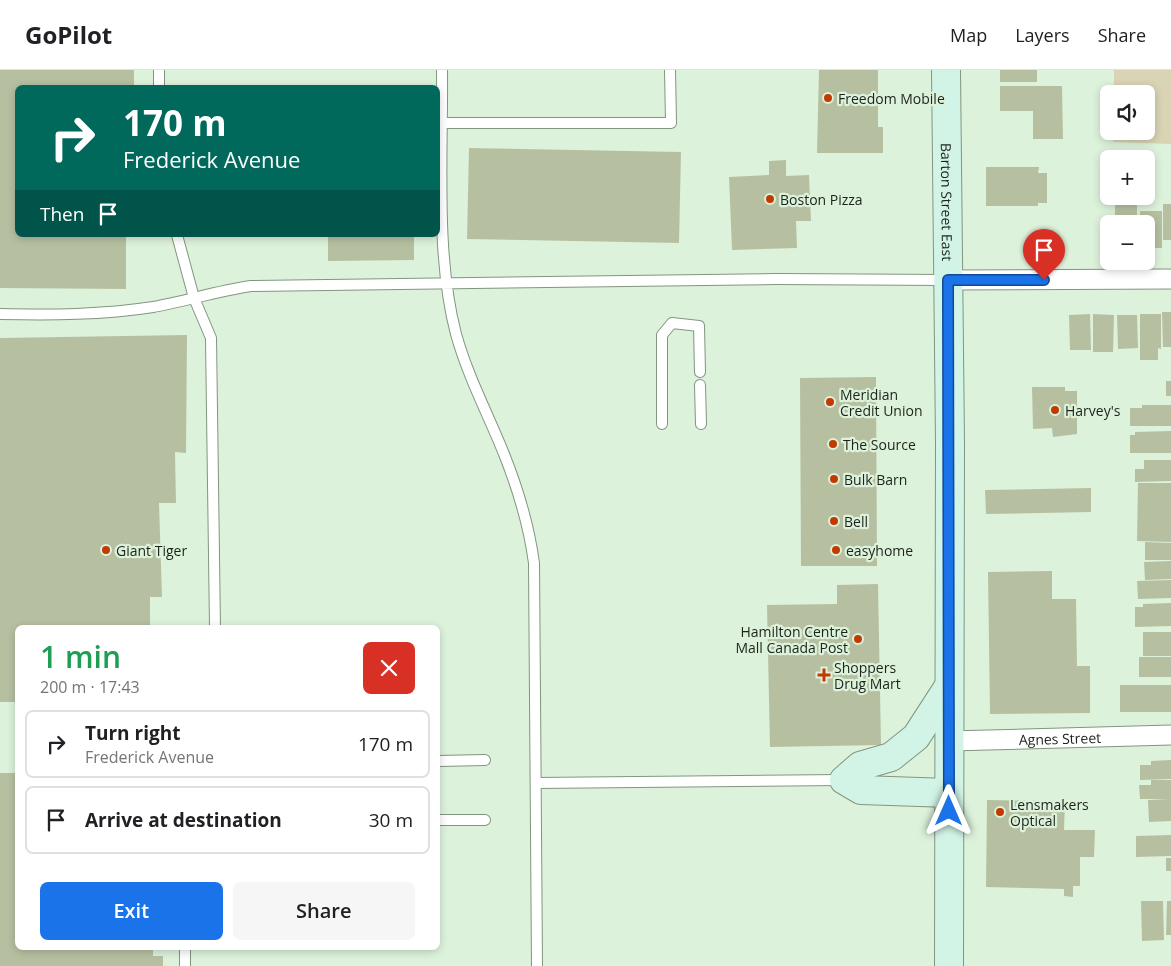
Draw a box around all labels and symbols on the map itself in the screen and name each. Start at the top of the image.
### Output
place label: Freedom Mobile [838,89,945,108]
marker: Freedom Mobile [822,92,834,104]
street label: Barton Street East [937,143,958,261]
place label: Boston Pizza [780,190,863,209]
marker: Boston Pizza [764,193,776,205]
pin [1023,229,1065,280]
place label: Meridian Credit Union [840,385,922,420]
marker: Meridian Credit Union [824,396,836,408]
place label: Harvey's [1065,401,1121,420]
marker: Harvey's [1049,404,1061,416]
place label: The Source [843,435,916,454]
marker: The Source [827,438,839,450]
place label: Bulk Barn [844,470,907,489]
marker: Bulk Barn [828,473,840,485]
place label: Bell [844,512,868,531]
marker: Bell [828,515,840,527]
place label: Giant Tiger [116,541,187,560]
place label: easyhome [846,541,913,560]
marker: Giant Tiger [100,544,112,556]
marker: easyhome [830,544,842,556]
place label: Hamilton Centre Mall Canada Post [735,622,848,657]
marker: Hamilton Centre Mall Canada Post [852,633,864,645]
place label: Shoppers Drug Mart [834,658,901,693]
marker: Shoppers Drug Mart [818,669,830,681]
street label: Agnes Street [1019,727,1101,749]
position arrow [922,784,974,836]
place label: Lensmakers Optical [1010,795,1089,830]
marker: Lensmakers Optical [994,806,1006,818]

